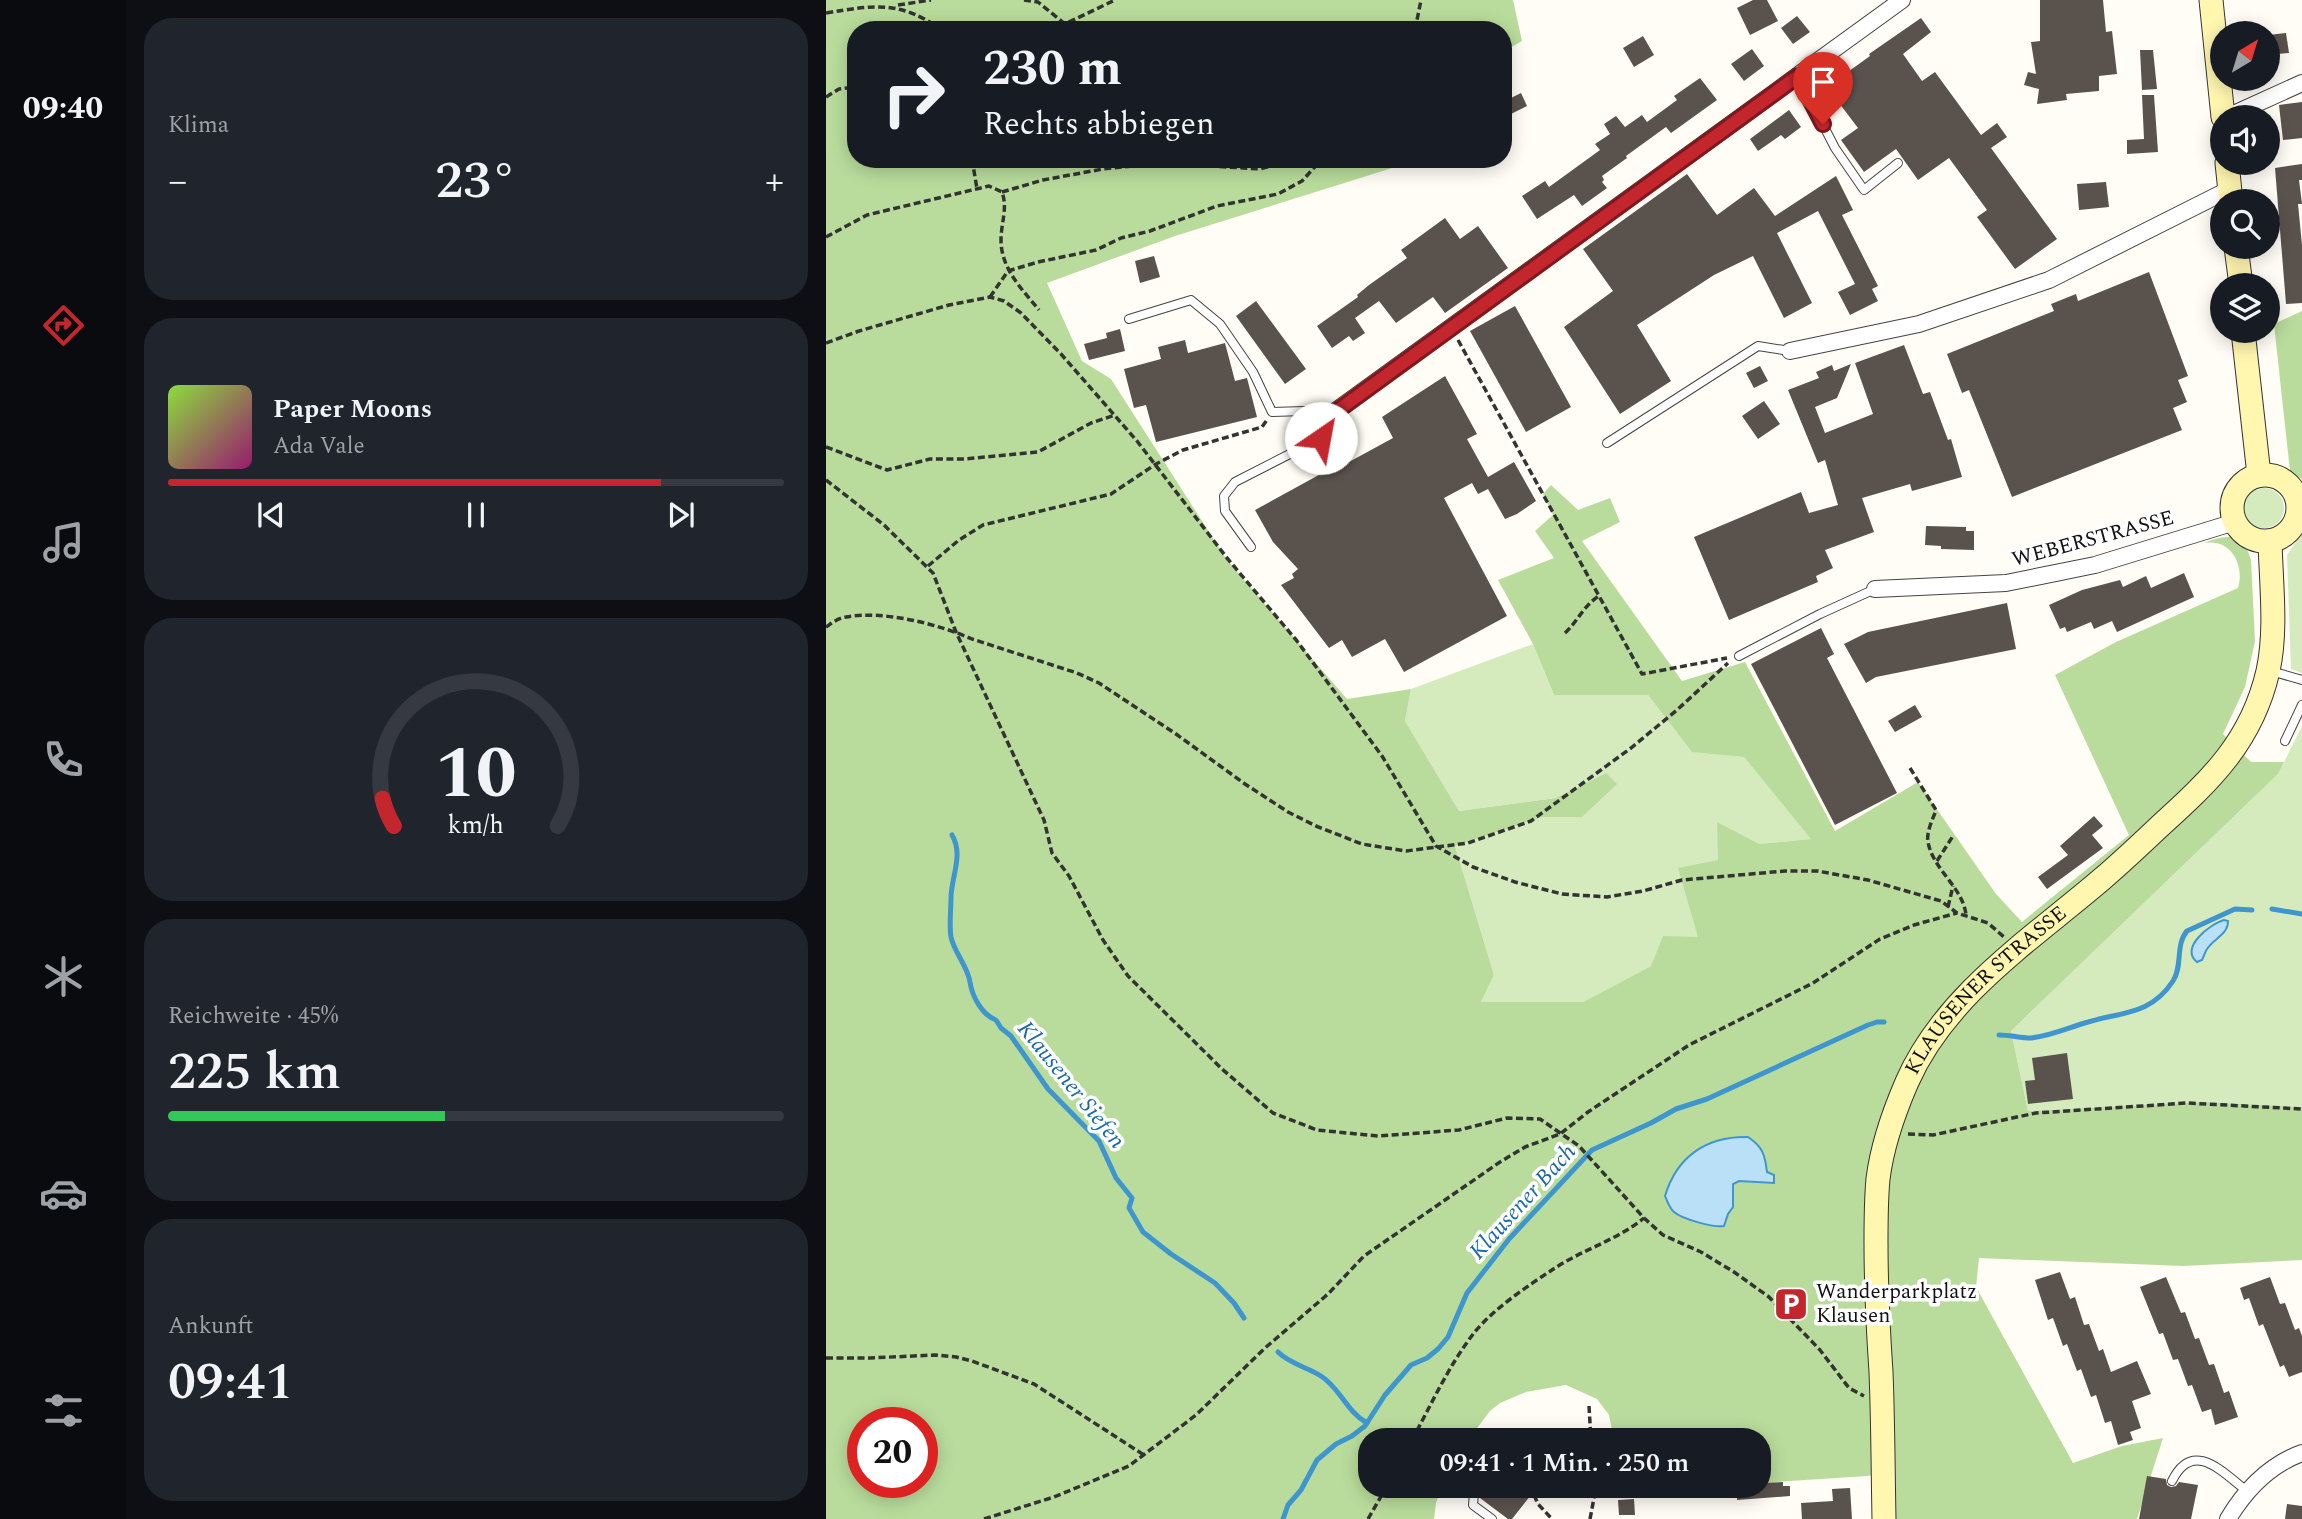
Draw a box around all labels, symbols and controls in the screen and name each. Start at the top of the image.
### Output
north arrow [2210,21,2280,91]
map controls [2210,21,2280,343]
text: 230 m [983,32,1122,107]
icon: right [868,49,959,140]
pin [1793,52,1853,124]
icon: arrive [1804,63,1842,101]
text: 09:40 [23,84,103,133]
text: Rechts abbiegen [983,100,1215,149]
button: sound [2210,105,2280,175]
text: Klima [168,108,229,143]
text: 23° [435,142,517,221]
text: − [168,153,187,211]
text: + [765,153,784,211]
button: search [2210,189,2280,259]
button: layers [2210,273,2280,343]
icon: directions [39,301,88,350]
text: Paper Moons [273,389,432,429]
position arrow [1284,401,1358,475]
text: Ada Vale [273,429,365,464]
icon: previous [252,496,290,534]
icon: pause [457,496,495,534]
icon: next [662,496,700,534]
street label: WEBERSTRASSE [2008,502,2178,576]
icon: music [39,518,88,567]
text: 10 [435,719,517,830]
icon: phone [39,735,88,784]
text: km/h [448,806,504,844]
street label: KLAUSENER STRASSE [1897,898,2074,1081]
icon: climate [39,952,88,1001]
text: Reichweite · 45% [168,999,338,1034]
water label: Klausener Siefen [1008,1013,1134,1157]
text: 225 km [168,1033,341,1112]
water label: Klausener Bach [1461,1136,1585,1268]
icon: car [39,1169,88,1218]
place label: Wanderparkplatz Klausen [1816,1276,1977,1332]
parking icon: Wanderparkplatz Klausen [1772,1285,1810,1323]
text: Ankunft [168,1309,253,1344]
text: 09:41 [168,1343,293,1422]
icon: filters [39,1386,88,1435]
speed limit sign: 20 [847,1407,938,1498]
text: 09:41 · 1 Min. · 250 m [1440,1443,1689,1483]

